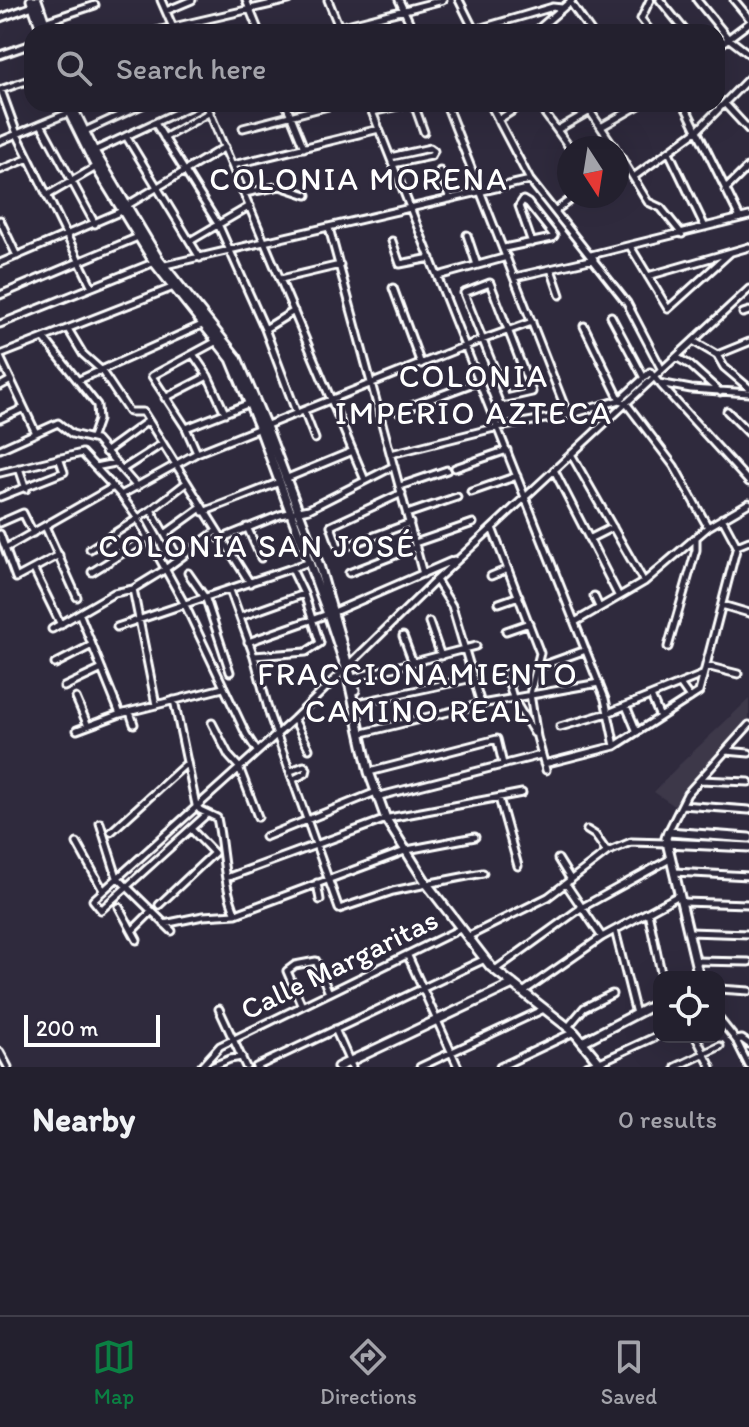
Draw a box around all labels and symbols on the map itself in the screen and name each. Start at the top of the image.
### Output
north arrow [557,136,629,208]
district label: COLONIA MORENA [209,160,509,198]
district label: COLONIA IMPERIO AZTECA [335,357,613,432]
district label: COLONIA SAN JOSÉ [98,527,416,565]
district label: FRACCIONAMIENTO CAMINO REAL [257,655,579,730]
street label: Calle Margaritas [234,900,444,1028]
scale bar [24,1011,160,1047]

